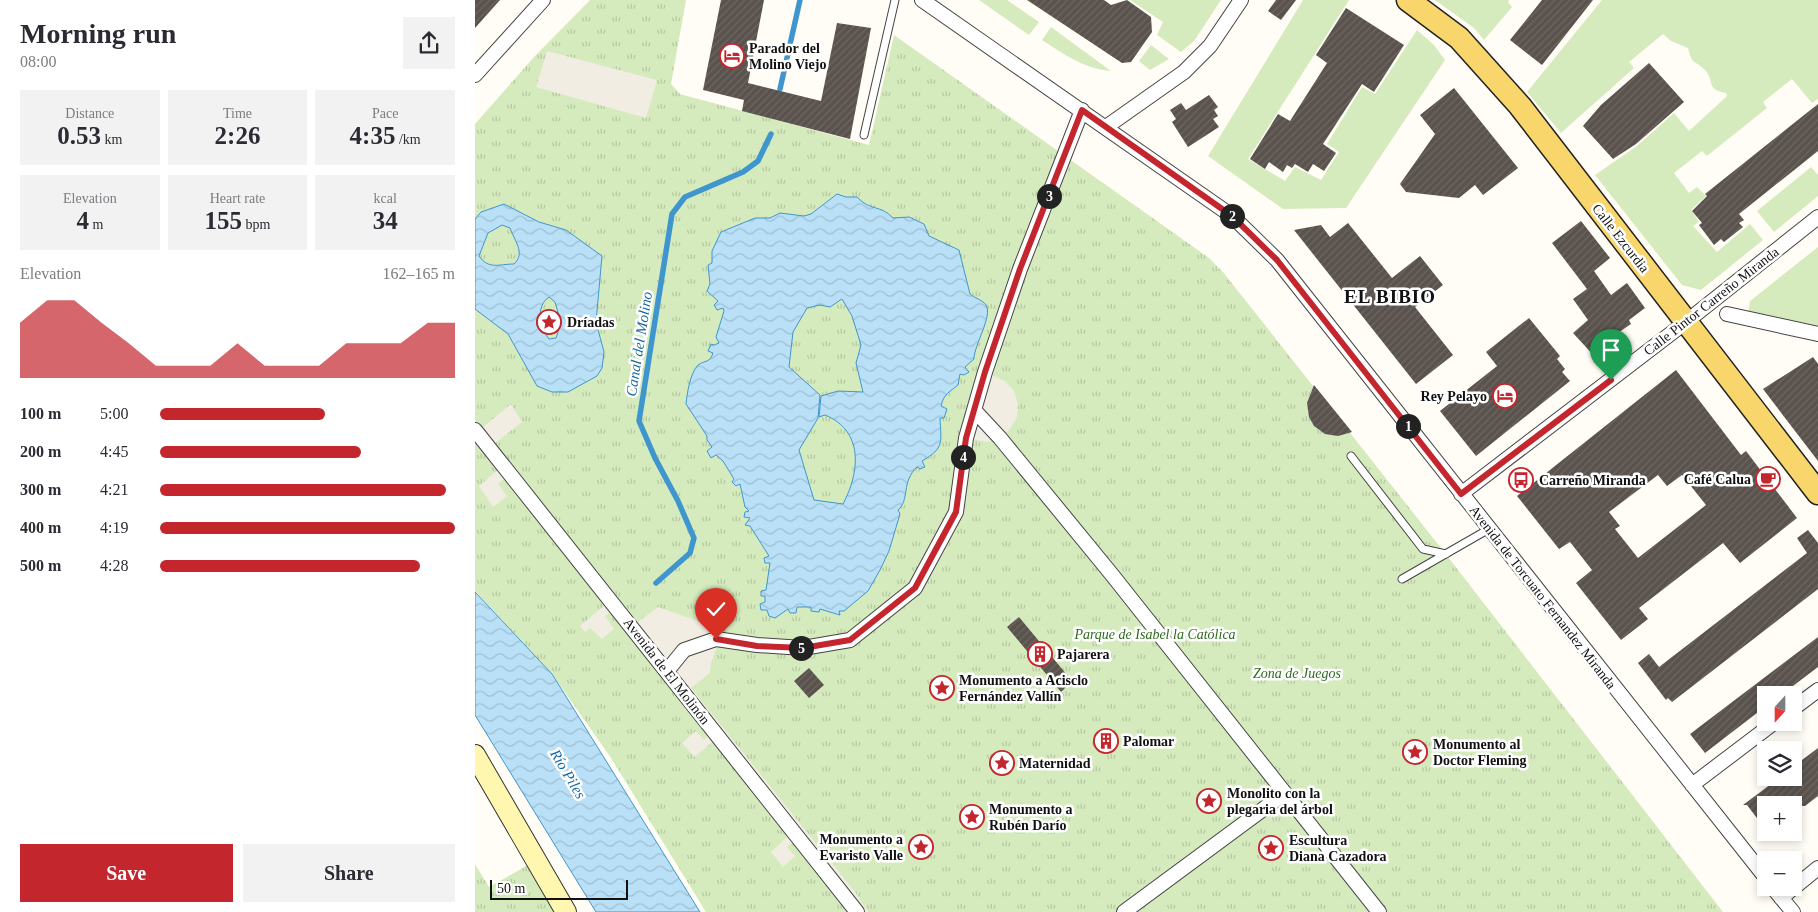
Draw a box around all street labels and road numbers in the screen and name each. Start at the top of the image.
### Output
street label: Calle Ezcurdia [1589,201,1652,276]
street label: Calle Pintor Carreño Miranda [1641,244,1782,359]
street label: Avenida de Torcuato Fernandez Miranda [1466,503,1619,693]
street label: Avenida de El Molinón [620,615,713,727]

